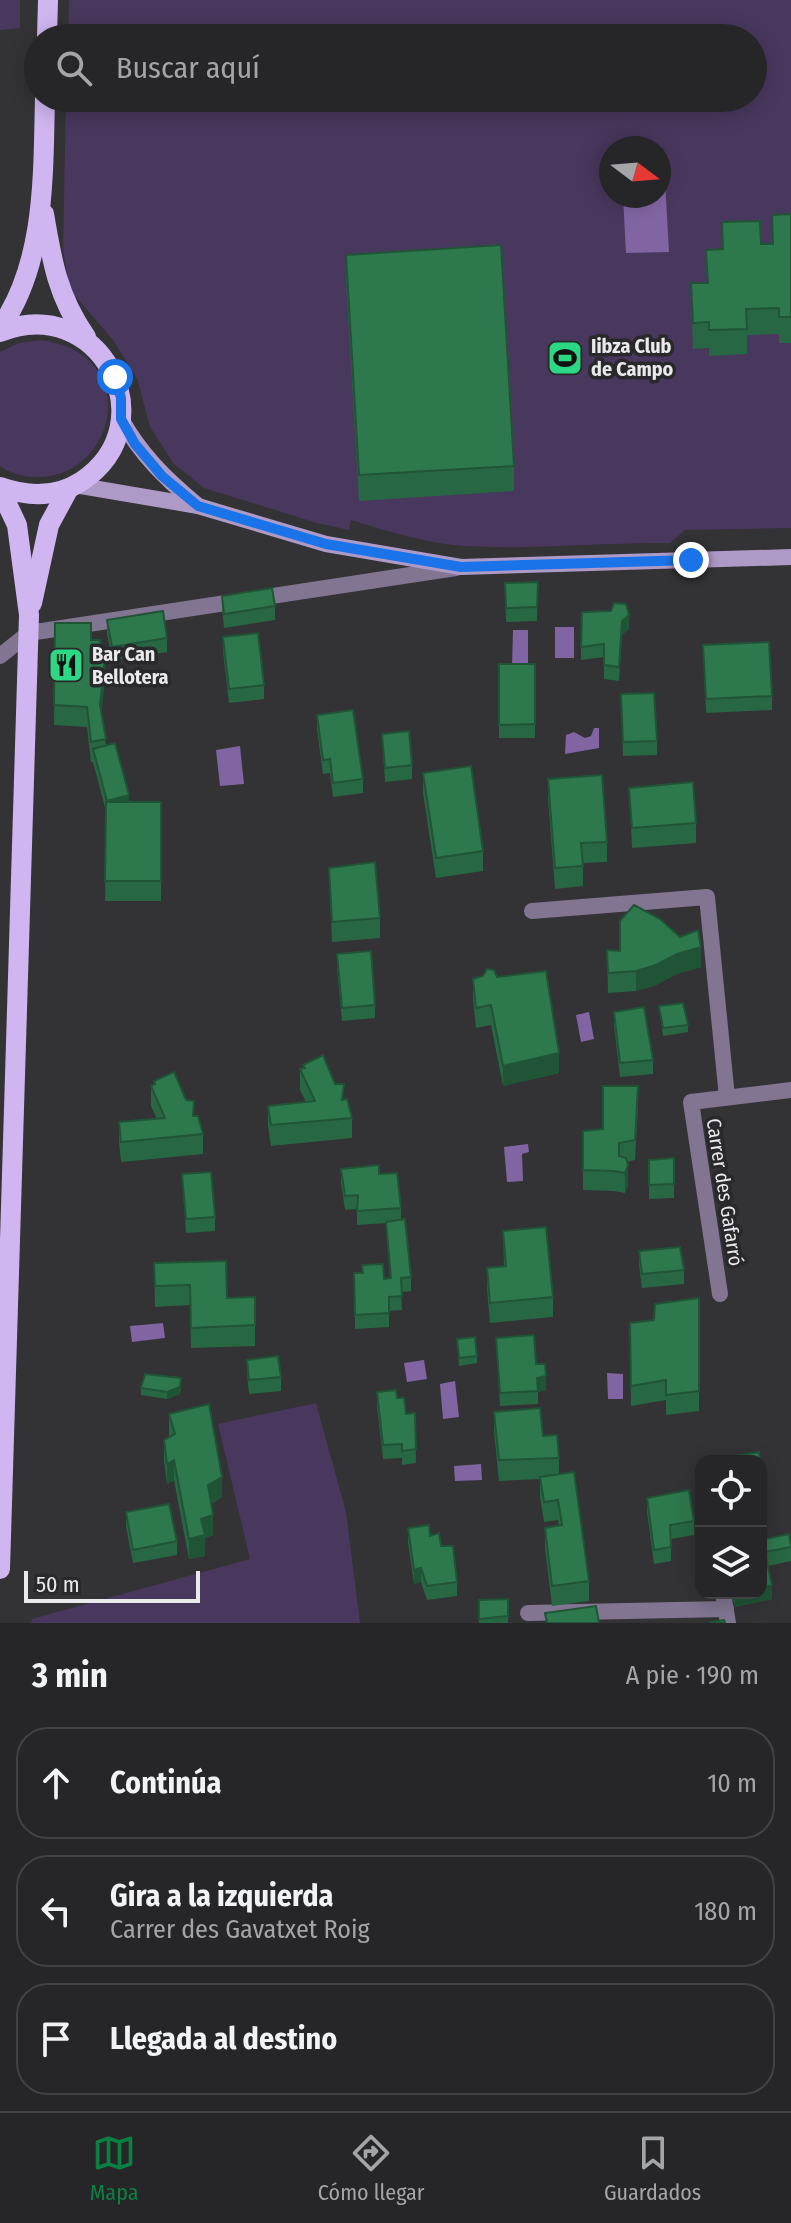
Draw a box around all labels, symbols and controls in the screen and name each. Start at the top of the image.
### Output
search box [24,24,767,112]
icon: search [52,46,96,90]
text: Buscar aquí [116,50,260,86]
north arrow [599,136,671,208]
place label: Iibza Club de Campo [591,334,674,381]
sports icon: Iibza Club de Campo [546,339,584,377]
route start [97,359,133,395]
route end [673,542,709,578]
place label: Bar Can Bellotera [92,642,168,689]
restaurant icon: Bar Can Bellotera [47,646,85,684]
street label: Carrer des Gafarró [701,1116,749,1268]
map controls [695,1455,767,1599]
button: locate [695,1455,767,1527]
button: layers [695,1527,767,1599]
scale bar [24,1567,200,1603]
text: 50 m [36,1571,80,1598]
text: 3 min [32,1655,108,1696]
text: A pie · 190 m [626,1660,759,1691]
icon: ahead [34,1761,78,1805]
text: Continúa [110,1765,221,1801]
text: 10 m [707,1768,757,1799]
text: Gira a la izquierda [110,1878,333,1914]
icon: left [34,1889,78,1933]
text: 180 m [694,1896,757,1927]
text: Carrer des Gavatxet Roig [110,1914,370,1945]
icon: arrive [34,2017,78,2061]
text: Llegada al destino [110,2021,337,2057]
tab: Mapa [90,2131,138,2206]
tab: Cómo llegar [318,2131,425,2206]
tab: Guardados [604,2131,701,2206]

